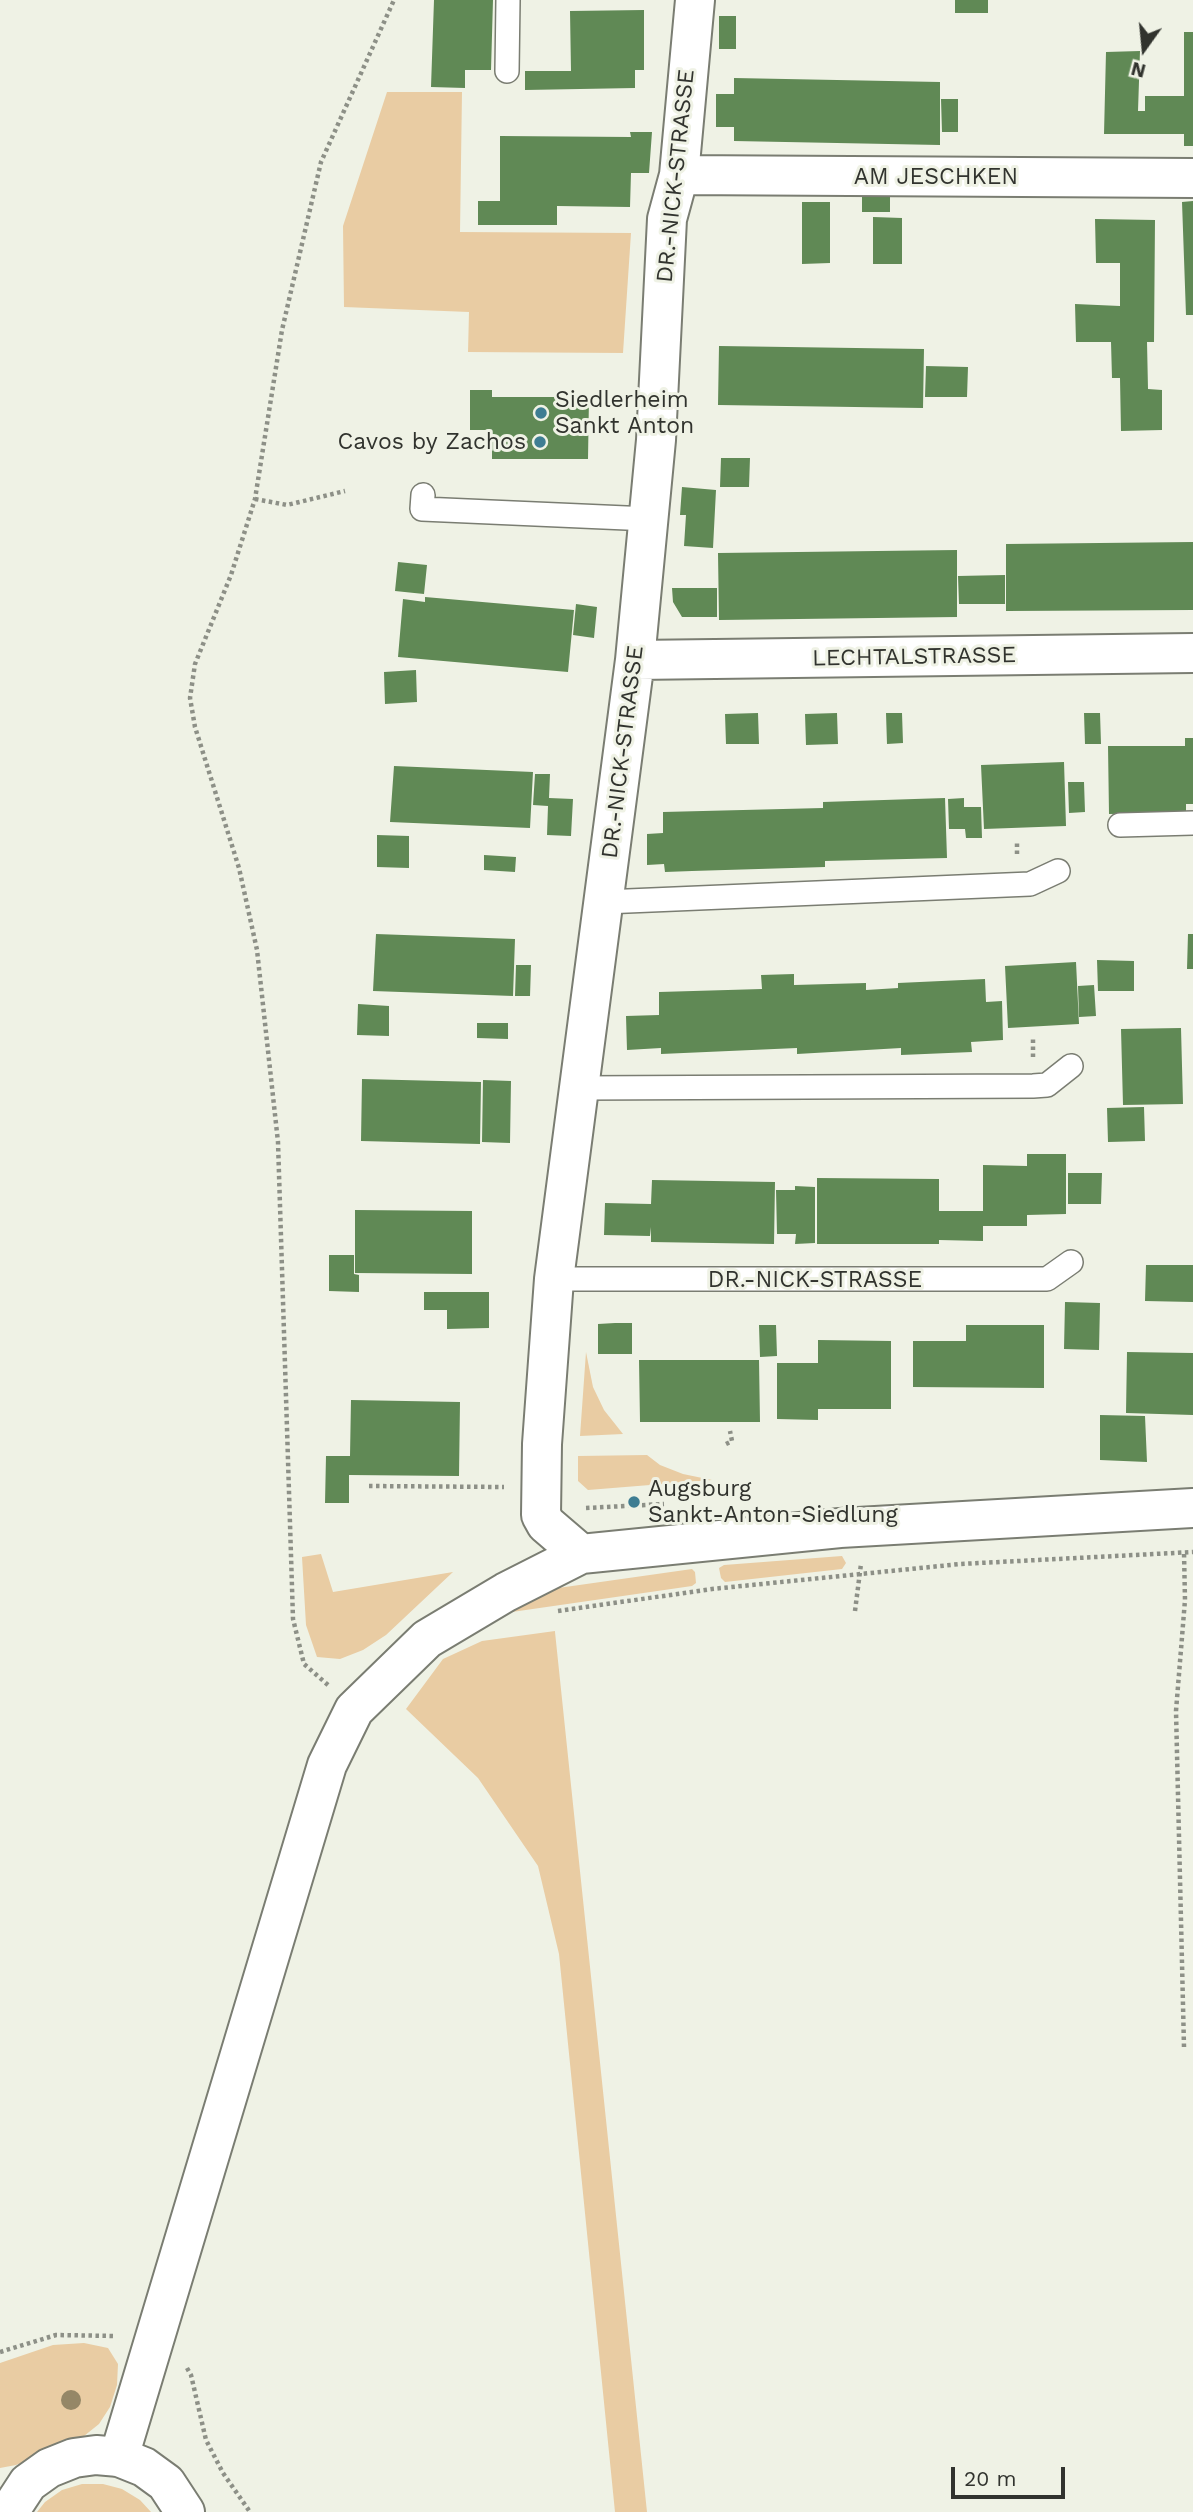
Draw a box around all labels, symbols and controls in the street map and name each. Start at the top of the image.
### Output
north arrow [1109,14,1179,84]
text: N [1129,57,1148,83]
street label: DR.-NICK-STRASSE [651,68,701,284]
street label: AM JESCHKEN [854,163,1018,191]
place label: Siedlerheim Sankt Anton [555,386,694,440]
marker: Siedlerheim Sankt Anton [533,405,549,421]
place label: Cavos by Zachos [338,428,526,456]
marker: Cavos by Zachos [532,434,548,450]
street label: LECHTALSTRASSE [812,641,1016,673]
street label: DR.-NICK-STRASSE [596,644,650,860]
street label: DR.-NICK-STRASSE [708,1266,922,1294]
place label: Augsburg Sankt-Anton-Siedlung [648,1475,898,1529]
marker: Augsburg Sankt-Anton-Siedlung [626,1494,642,1510]
scale bar [955,2452,1069,2496]
text: 20 m [964,2466,1016,2491]

